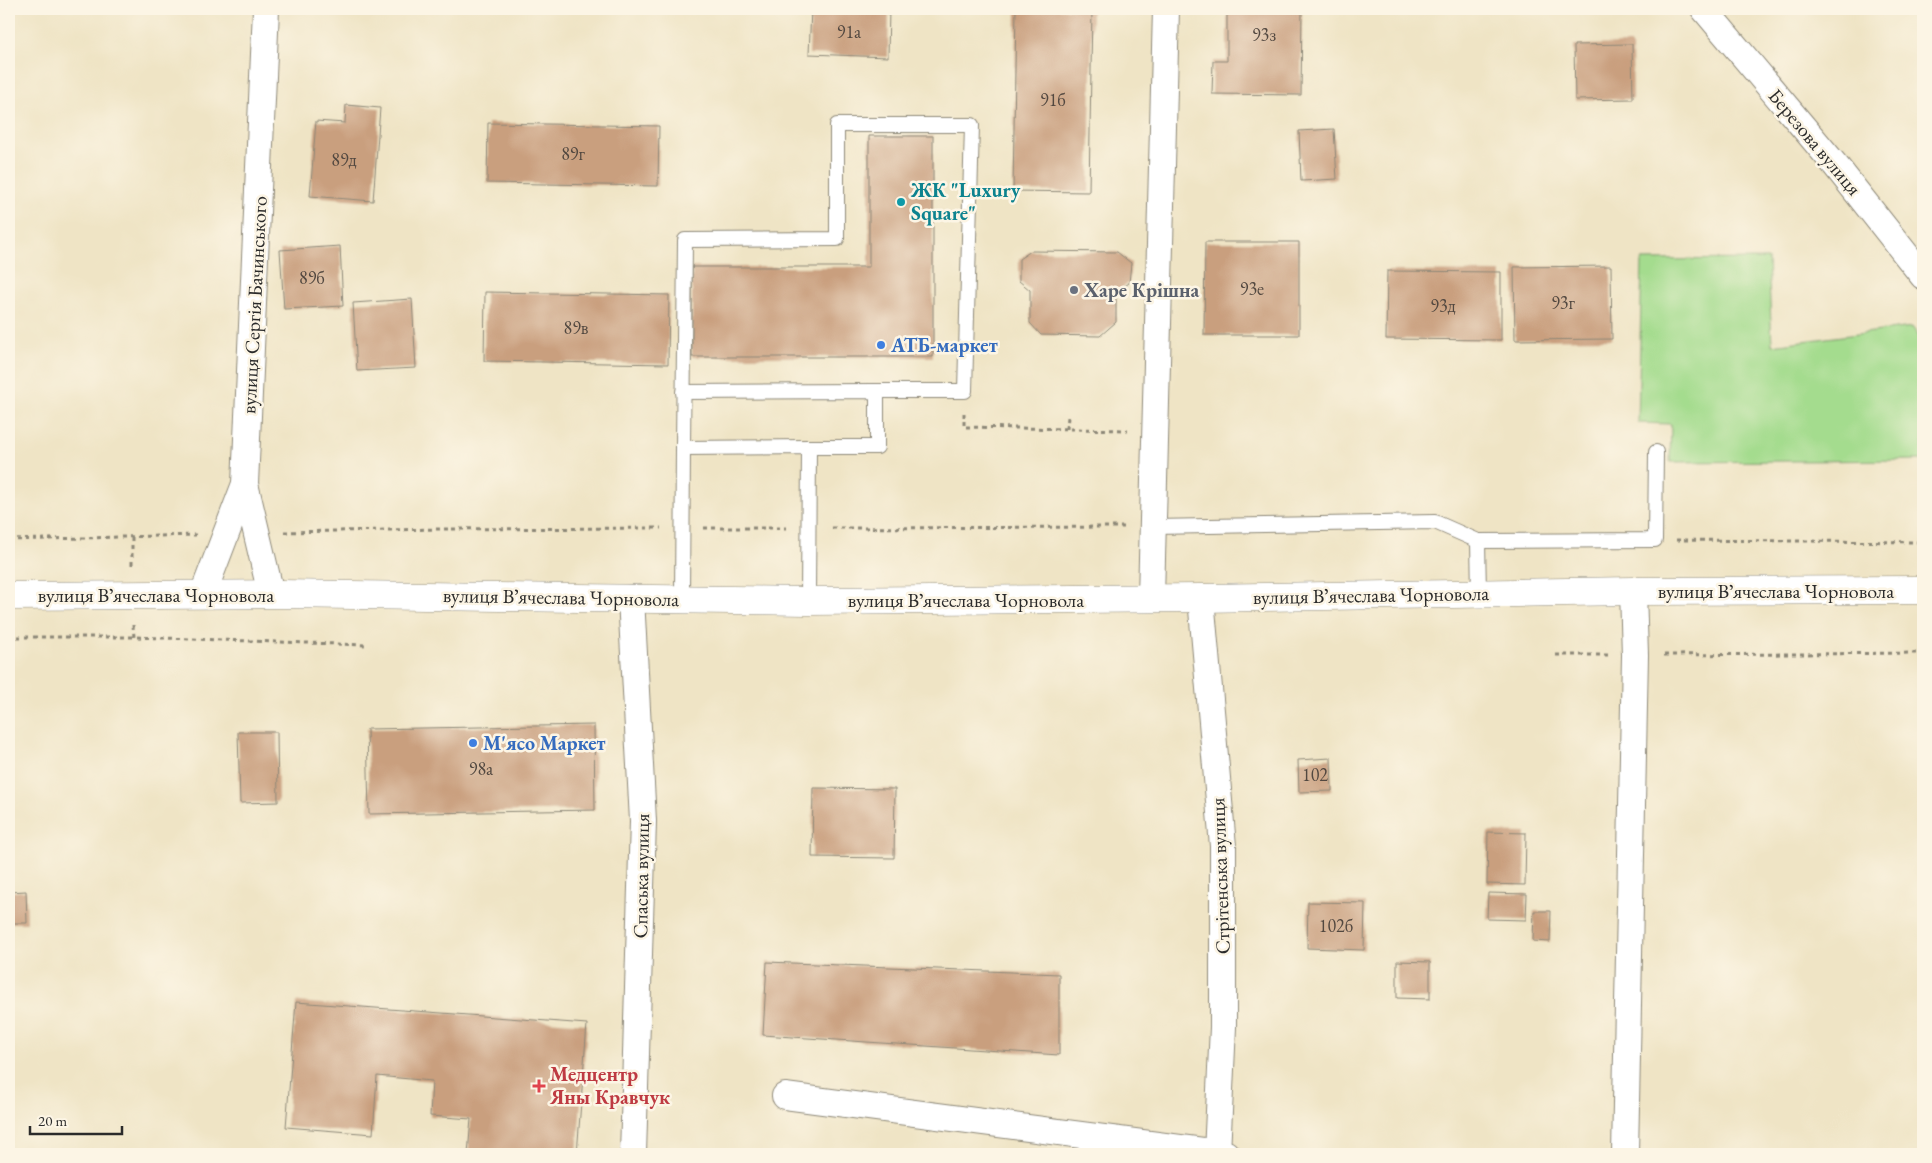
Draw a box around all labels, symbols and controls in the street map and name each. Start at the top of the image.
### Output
house number: 91а [837,20,862,43]
house number: 93з [1252,23,1276,46]
street label: Березова вулиця [1763,83,1867,201]
house number: 91б [1040,88,1066,111]
house number: 89г [561,142,585,165]
house number: 89д [331,148,357,171]
place label: ЖК "Luxury Square" [910,177,1021,226]
street label: вулиця Сергія Бачинського [235,195,273,415]
marker: ЖК "Luxury Square" [895,196,907,208]
house number: 89б [299,266,325,289]
place label: Харе Крішна [1083,277,1200,303]
house number: 93е [1240,277,1264,300]
marker: Харе Крішна [1068,284,1080,296]
house number: 93г [1551,291,1575,314]
house number: 93д [1430,294,1456,317]
house number: 89в [564,316,589,339]
place label: АТБ-маркет [890,332,998,358]
marker: АТБ-маркет [875,339,887,351]
street label: вулиця Вʼячеслава Чорновола [1658,578,1894,604]
street label: вулиця Вʼячеслава Чорновола [1253,580,1489,610]
street label: вулиця Вʼячеслава Чорновола [38,582,274,608]
street label: вулиця Вʼячеслава Чорновола [443,582,679,612]
street label: вулиця Вʼячеслава Чорновола [848,587,1084,613]
place label: М'ясо Маркет [483,730,606,756]
marker: М'ясо Маркет [467,737,479,749]
house number: 98а [469,757,494,780]
house number: 102 [1302,763,1328,786]
street label: Стрітенська вулиця [1204,797,1236,955]
street label: Спаська вулиця [627,813,655,939]
house number: 102б [1319,914,1353,937]
place label: Медцентр Яны Кравчук [549,1061,670,1110]
marker: Медцентр Яны Кравчук [532,1079,546,1093]
scale bar [30,1103,122,1135]
text: 20 m [38,1111,67,1130]

